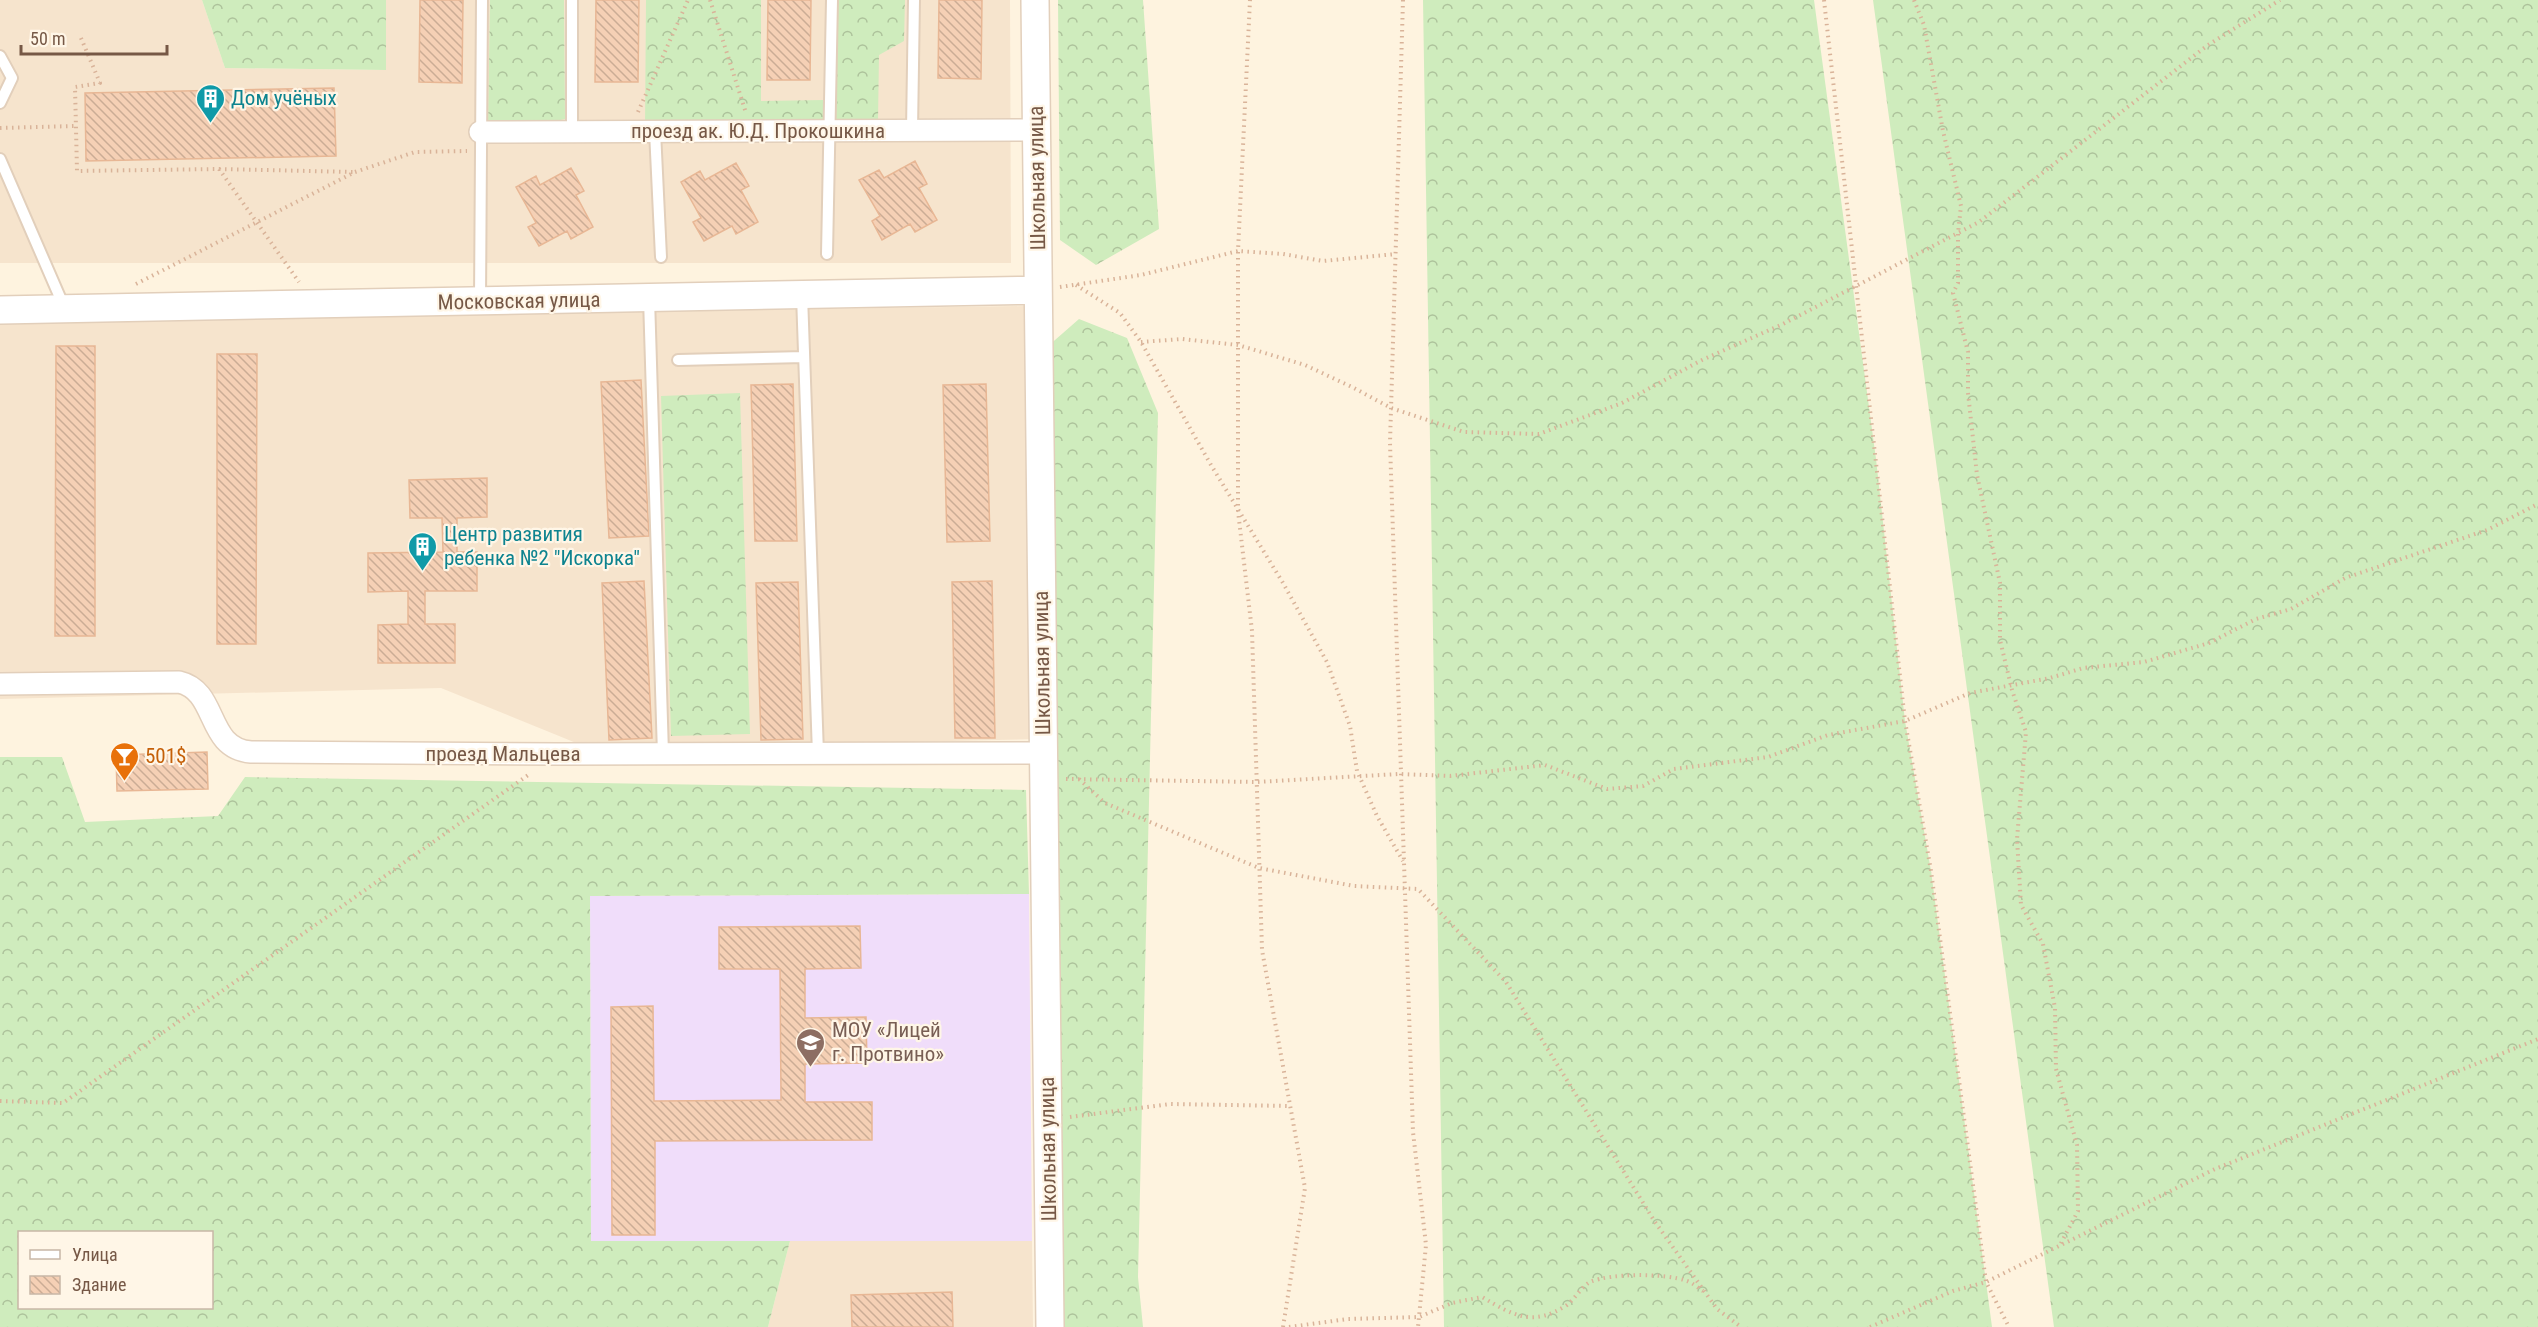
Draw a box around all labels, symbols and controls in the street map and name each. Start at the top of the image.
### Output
scale bar [21,18,166,56]
text: 50 m [30,28,65,49]
building icon: Дом учёных [194,82,226,124]
place label: Дом учёных [231,86,337,110]
street label: Школьная улица [1024,105,1050,251]
street label: проезд ак. Ю.Д. Прокошкина [631,119,885,143]
street label: Московская улица [437,288,601,314]
place label: Центр развития ребенка №2 "Искорка" [444,522,640,570]
building icon: Центр развития ребенка №2 "Искорка" [407,530,439,572]
street label: Школьная улица [1029,590,1055,736]
bar icon: 501$ [108,740,140,782]
street label: проезд Мальцева [425,742,581,766]
place label: 501$ [145,744,186,768]
place label: МОУ «Лицей г. Протвино» [832,1018,944,1066]
school or university icon: МОУ «Лицей г. Протвино» [795,1026,827,1068]
street label: Школьная улица [1035,1076,1061,1222]
legend [18,1231,213,1309]
text: Улица [72,1244,118,1265]
text: Здание [72,1274,126,1295]

